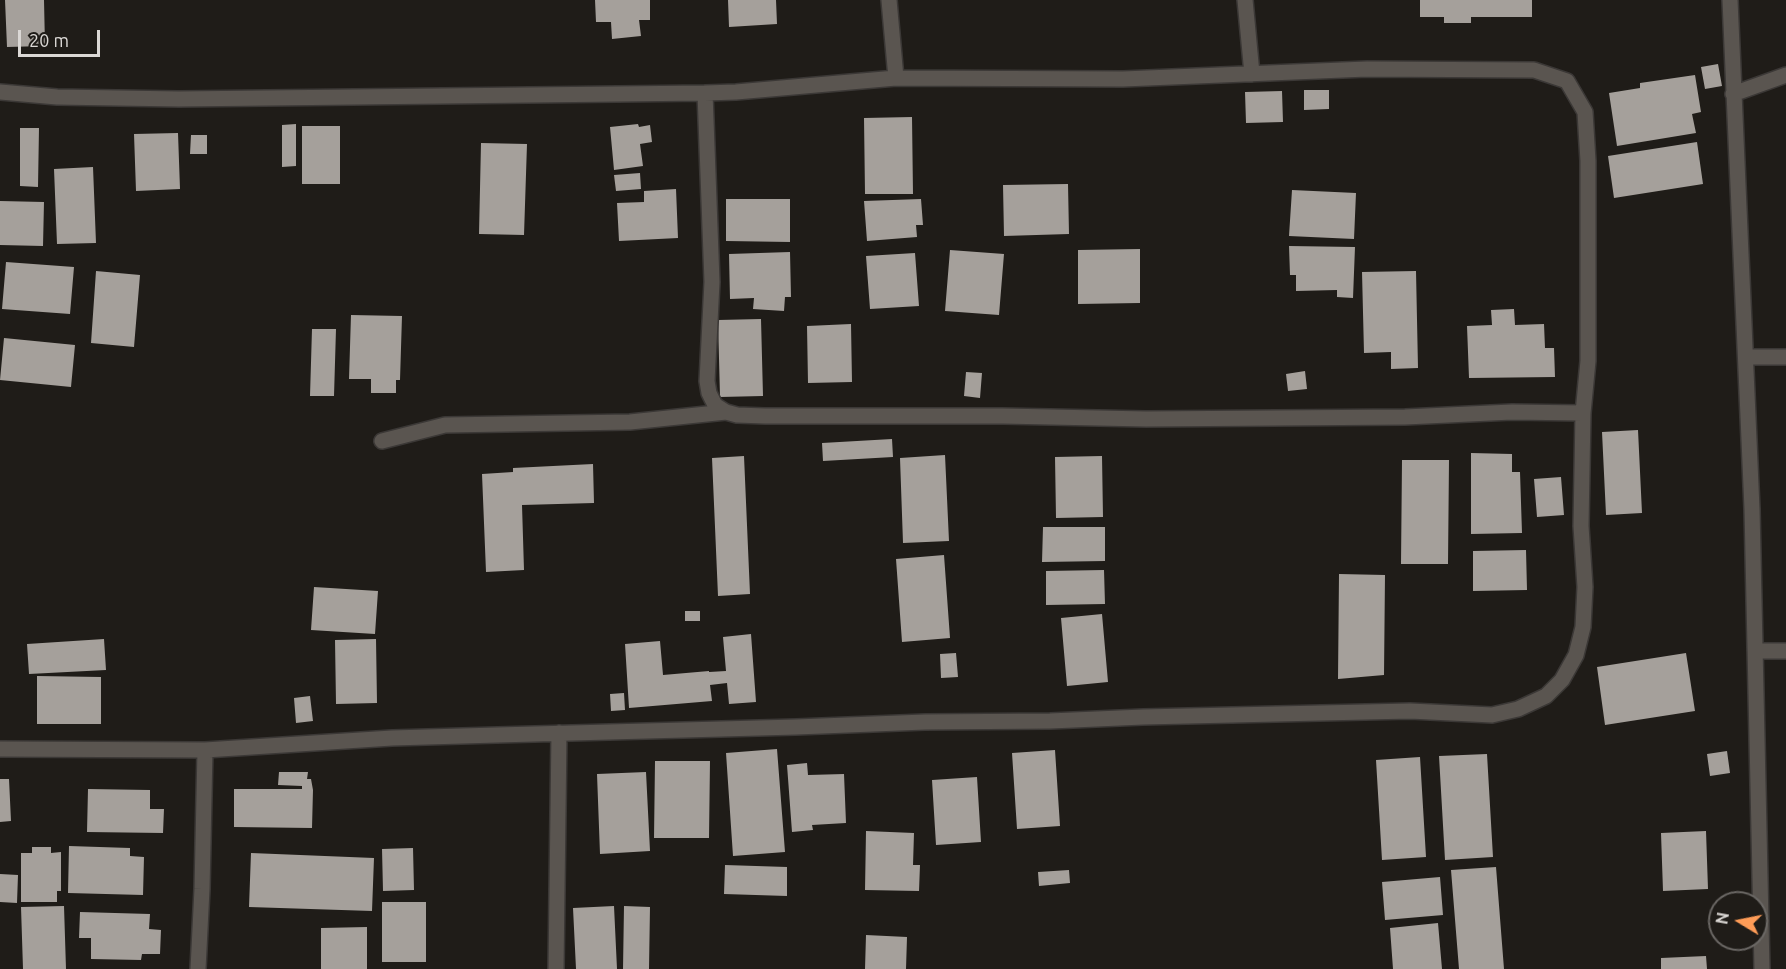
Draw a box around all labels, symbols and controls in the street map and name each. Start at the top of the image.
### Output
scale bar [21,18,104,56]
text: 20 m [29,30,69,50]
north arrow [1708,891,1768,951]
text: N [1712,911,1732,926]

